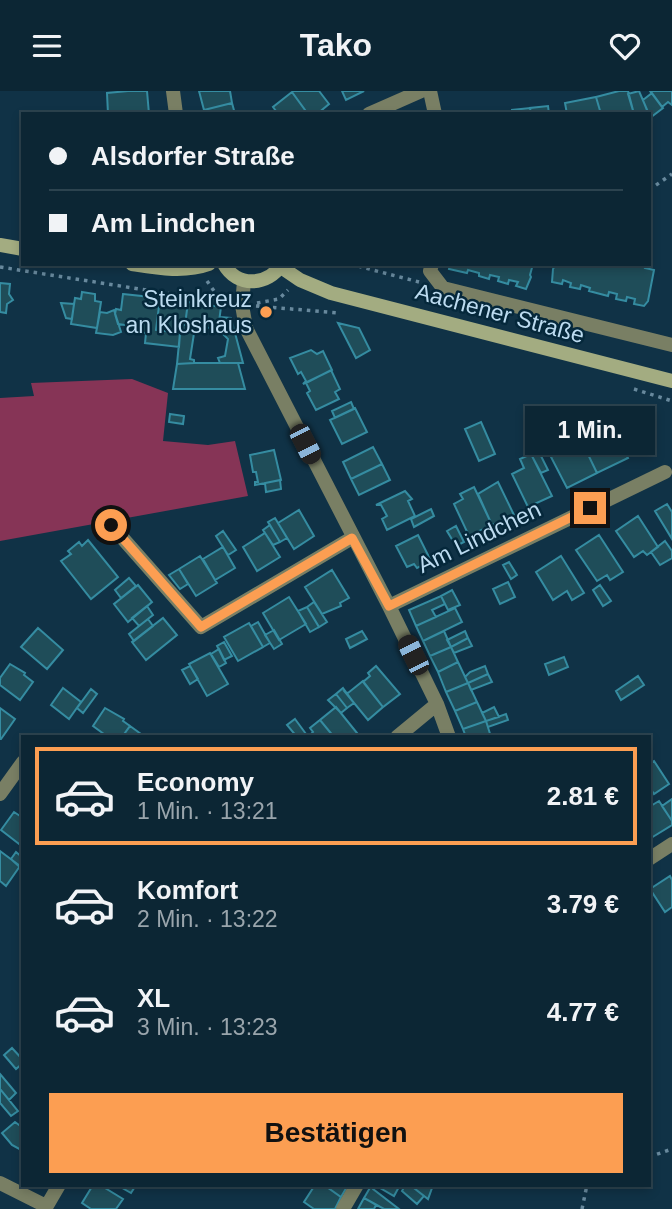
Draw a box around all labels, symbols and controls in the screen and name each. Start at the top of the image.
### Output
icon: menu [28,27,66,65]
text: Tako [300,27,372,63]
icon: heart [606,27,644,65]
text: Alsdorfer Straße [91,141,295,171]
text: Am Lindchen [91,208,256,238]
street label: Aachener Straße [413,278,587,348]
place label: Steinkreuz an Kloshaus [125,286,252,338]
marker: Steinkreuz an Kloshaus [258,304,274,320]
callout: 1 Min. [525,407,655,455]
text: 1 Min. [557,417,623,443]
car [287,421,324,467]
route end [574,492,606,524]
street label: Am Lindchen [413,496,545,578]
route start [95,509,127,541]
car [395,632,432,678]
icon: car [53,765,116,828]
text: Economy [137,767,254,797]
text: 2.81 € [547,781,619,811]
text: 1 Min. · 13:21 [137,798,278,824]
icon: car [53,873,116,936]
text: Komfort [137,875,238,905]
text: 3.79 € [547,889,619,919]
text: 2 Min. · 13:22 [137,906,278,932]
icon: car [53,981,116,1044]
text: XL [137,983,170,1013]
text: 4.77 € [547,997,619,1027]
text: 3 Min. · 13:23 [137,1014,278,1040]
button: Bestätigen [49,1093,623,1173]

